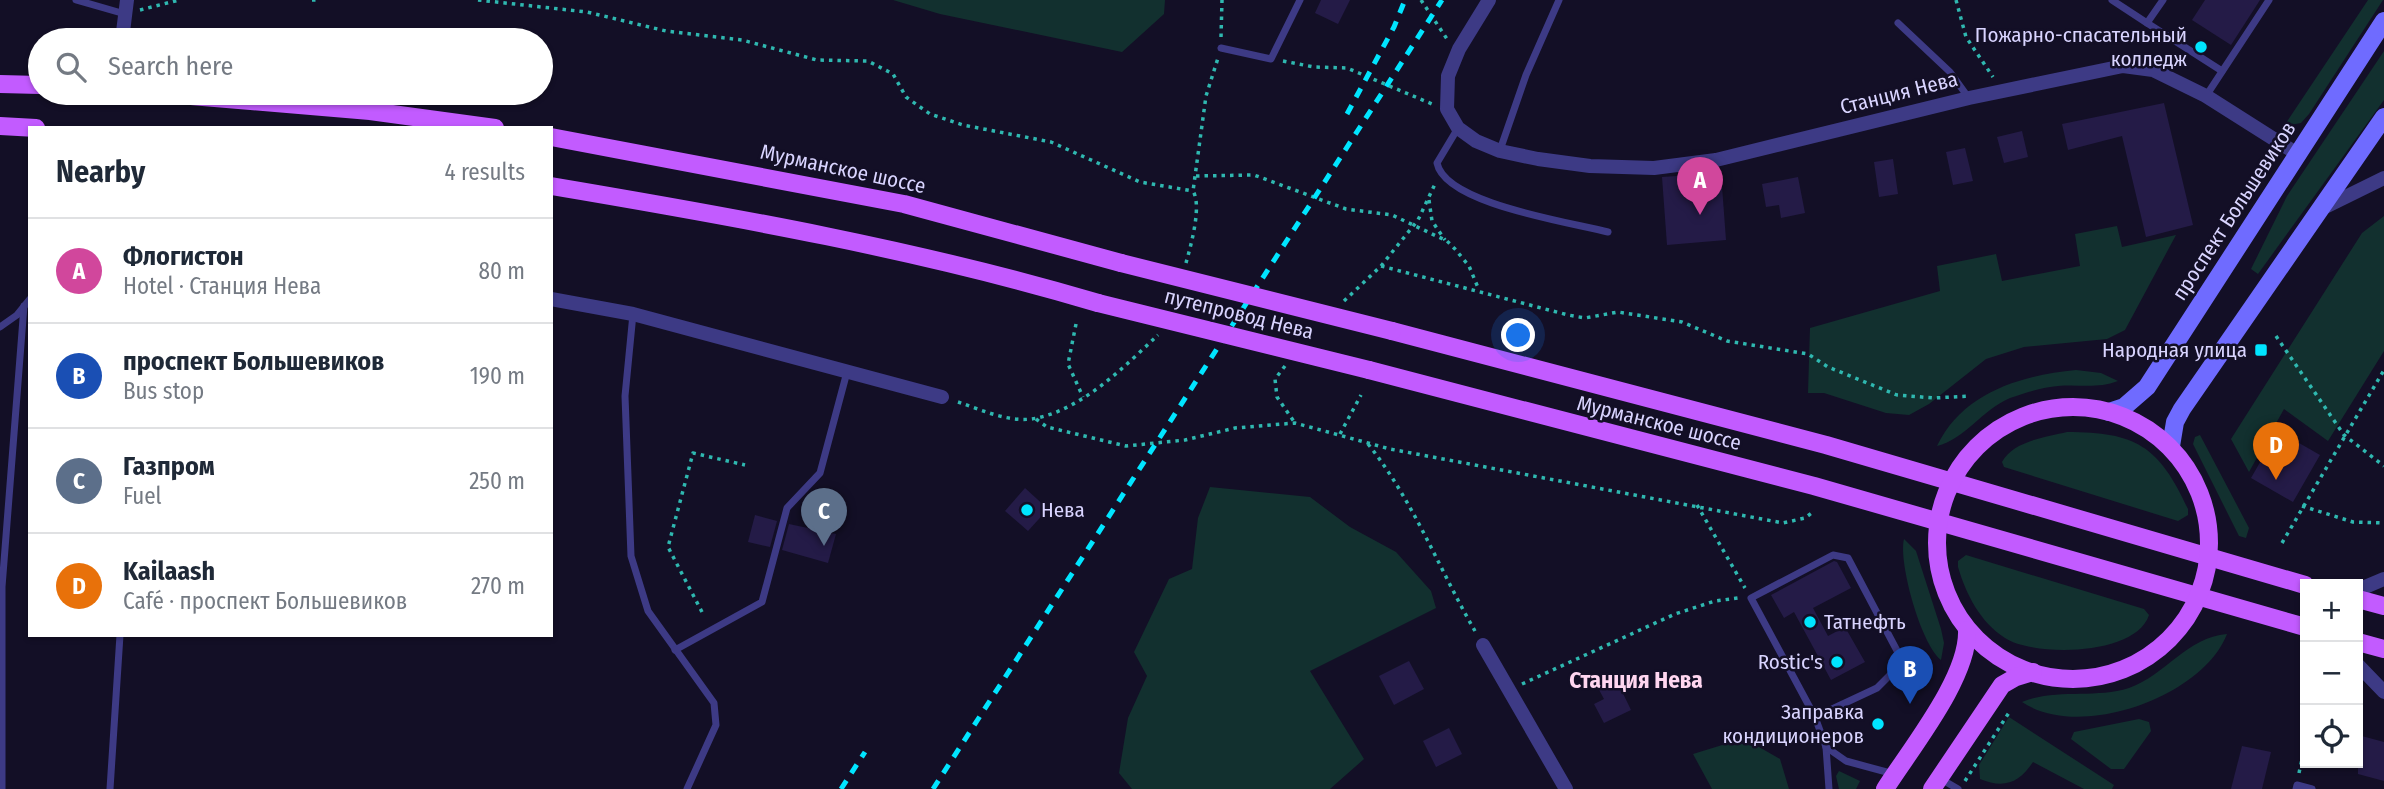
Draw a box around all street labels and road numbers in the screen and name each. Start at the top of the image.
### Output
street label: Станция Нева [1837,66,1961,120]
street label: проспект Большевиков [2166,117,2302,305]
street label: Мурманское шоссе [758,139,928,199]
street label: путепровод Нева [1162,283,1316,345]
street label: Мурманское шоссе [1574,390,1744,456]

